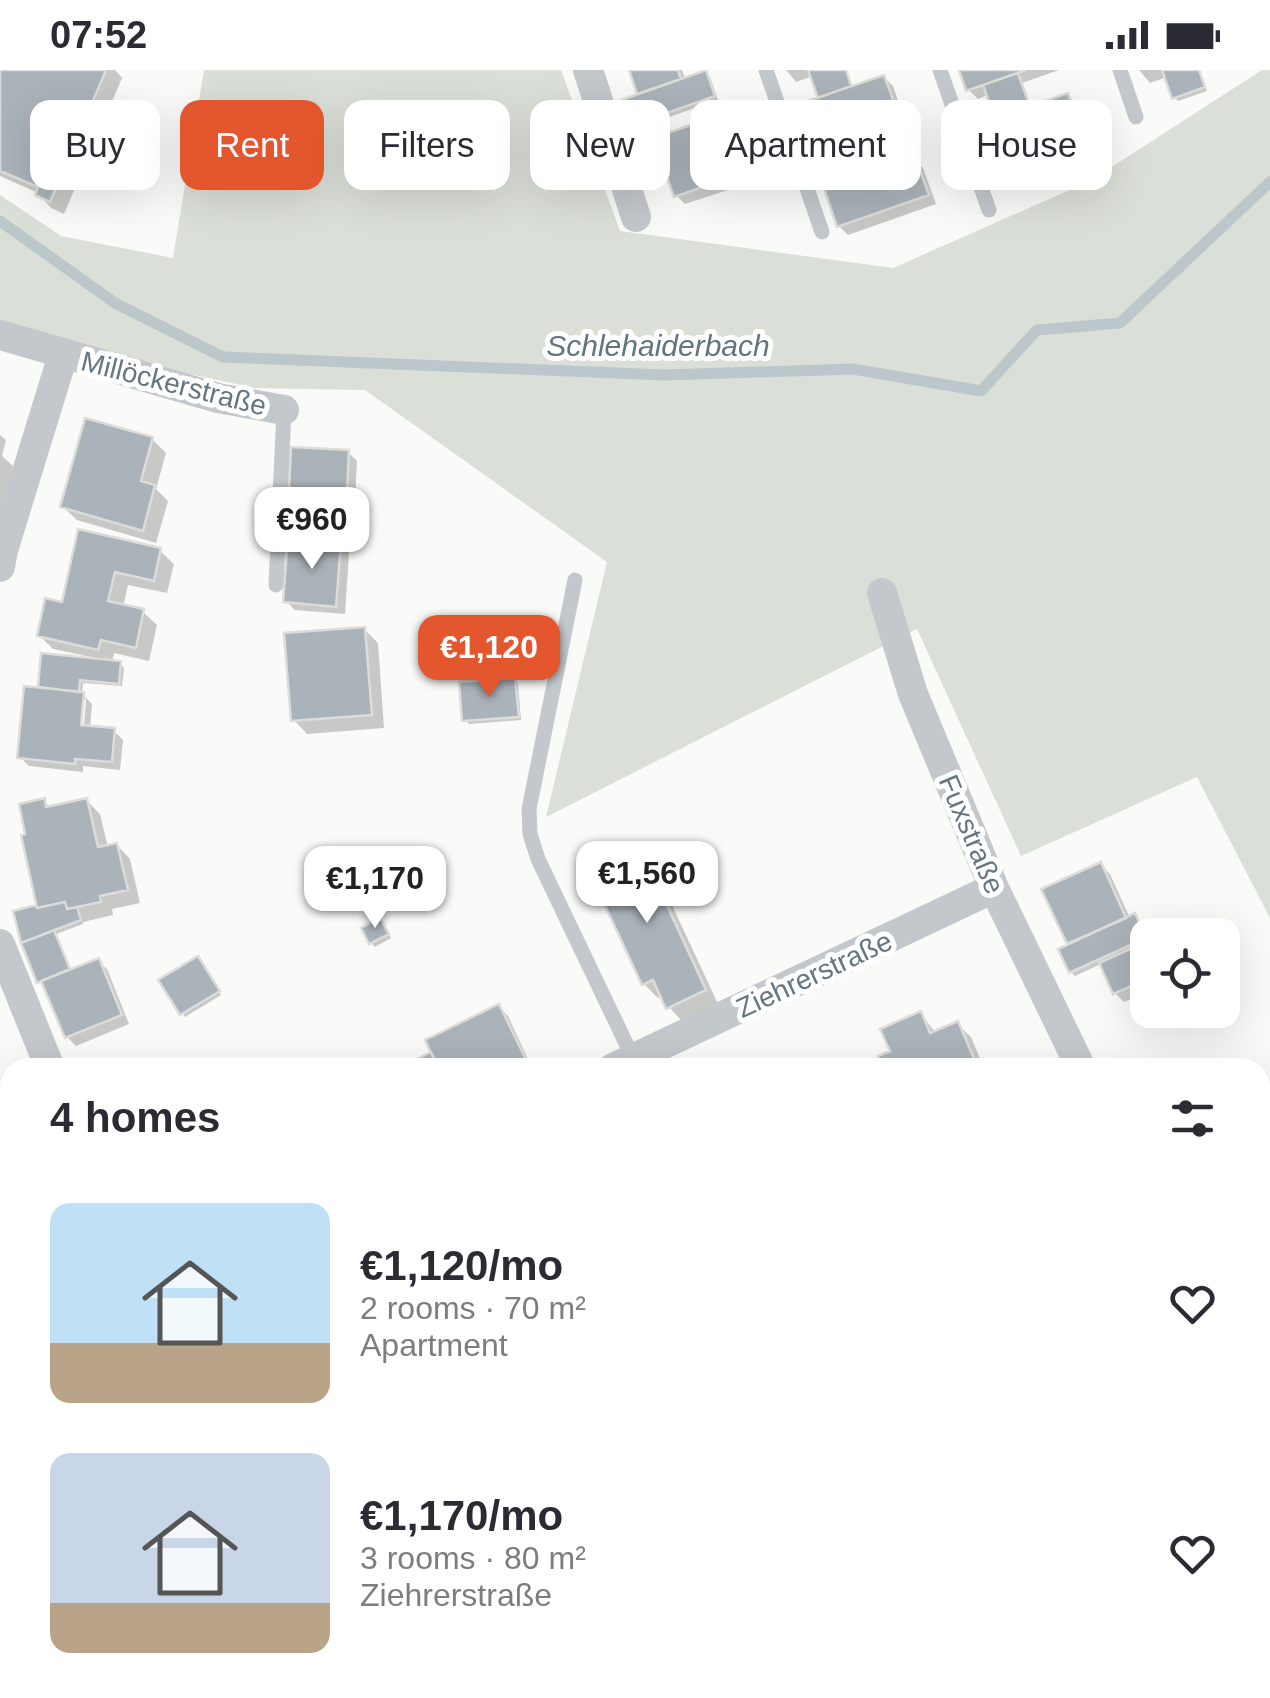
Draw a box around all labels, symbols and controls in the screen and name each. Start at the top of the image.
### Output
text: 07:52 [50,14,147,56]
chip: Buy [30,100,160,190]
chip: Rent [180,100,324,190]
chip: Filters [344,100,510,190]
chip: New [530,100,670,190]
chip: Apartment [690,100,921,190]
chip: House [941,100,1112,190]
water label: Schlehaiderbach [546,329,770,362]
street label: Millöckerstraße [78,345,270,421]
pin: €960 [253,487,371,572]
text: €960 [276,501,348,537]
pin: €1,120 [408,615,570,700]
text: €1,120 [440,629,538,665]
street label: Fuxstraße [933,770,1010,898]
pin: €1,560 [566,841,728,926]
pin: €1,170 [294,846,456,931]
text: €1,560 [598,855,696,891]
text: €1,170 [326,860,424,896]
map controls [1130,918,1240,1028]
button: locate [1130,918,1240,1028]
street label: Ziehrerstraße [732,925,897,1024]
icon: filters [1165,1091,1220,1146]
text: 4 homes [50,1094,220,1141]
text: €1,120/mo [360,1242,563,1289]
icon: home [130,1243,250,1363]
icon: heart [1165,1276,1220,1331]
text: 2 rooms · 70 m² [360,1290,586,1326]
text: Apartment [360,1327,508,1363]
text: €1,170/mo [360,1492,563,1539]
icon: home [130,1493,250,1613]
icon: heart [1165,1526,1220,1581]
text: 3 rooms · 80 m² [360,1540,586,1576]
text: Ziehrerstraße [360,1577,552,1613]

